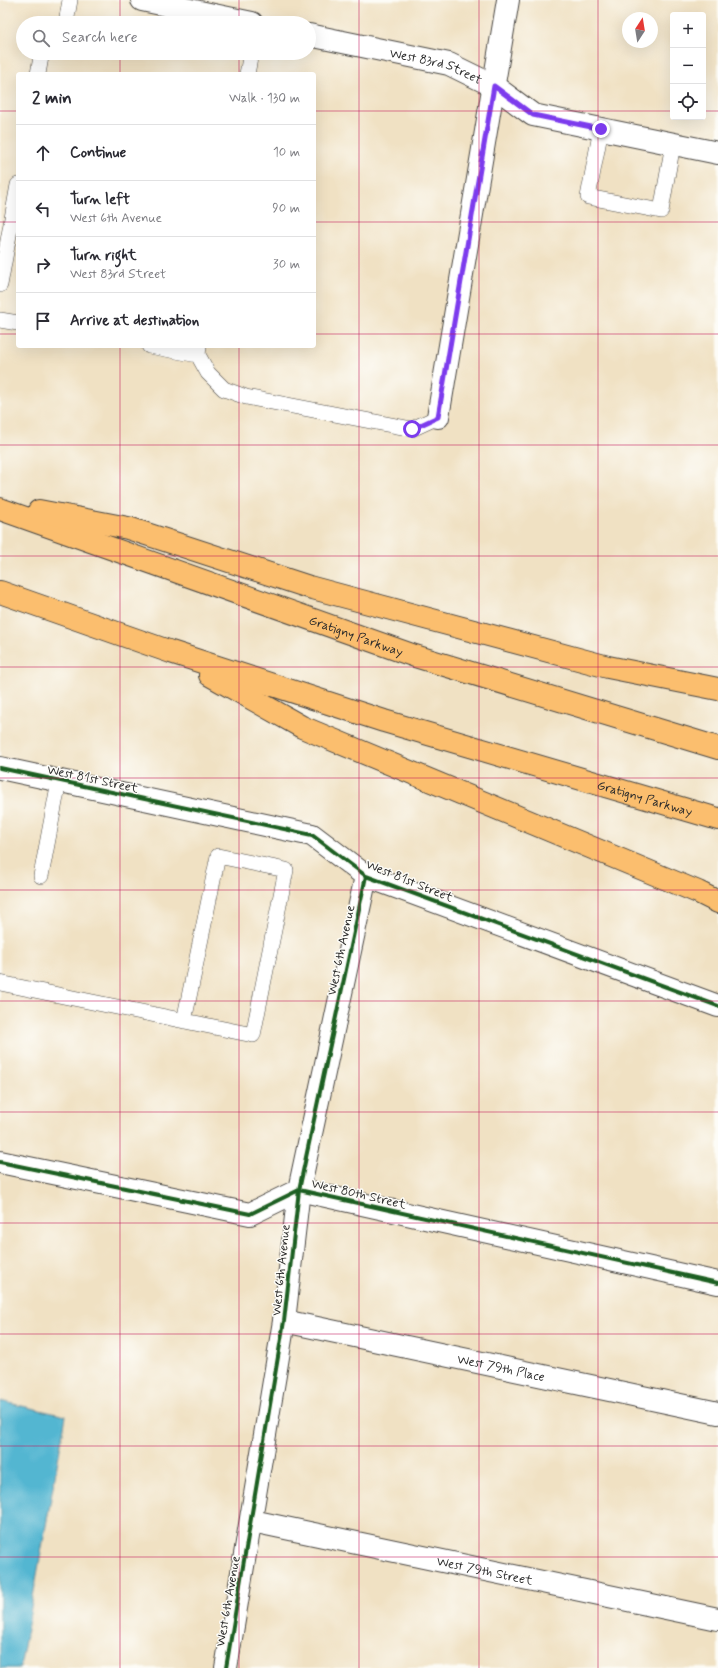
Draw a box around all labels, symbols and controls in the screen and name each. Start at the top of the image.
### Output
north arrow [622,12,658,48]
map controls [670,12,706,120]
button: + [670,12,706,48]
search box [16,16,316,60]
icon: search [30,27,52,49]
text: Search here [62,28,138,48]
street label: West 83rd Street [388,45,485,89]
button: − [670,48,706,84]
button: locate [670,84,706,120]
text: 2 min [32,87,72,109]
text: Walk · 130 m [229,90,300,107]
route end [592,120,610,138]
icon: ahead [32,142,54,164]
text: Continue [70,143,126,163]
text: 10 m [273,144,300,161]
text: Turn left [70,190,130,210]
icon: left [32,198,54,220]
text: 90 m [272,200,300,217]
text: West 6th Avenue [70,210,162,227]
text: Turn right [70,246,137,266]
icon: right [32,254,54,276]
text: 30 m [273,256,300,273]
text: West 83rd Street [70,266,166,283]
icon: arrive [32,310,54,332]
text: Arrive at destination [70,311,199,331]
route start [403,420,421,438]
street label: Gratigny Parkway [306,612,405,661]
street label: West 81st Street [46,762,140,798]
street label: Gratigny Parkway [595,777,695,821]
street label: West 81st Street [363,856,456,907]
street label: West 6th Avenue [324,904,359,997]
street label: West 80th Street [310,1175,408,1214]
street label: West 6th Avenue [268,1224,295,1317]
street label: West 79th Place [456,1351,546,1386]
street label: West 79th Street [435,1553,534,1590]
street label: West 6th Avenue [212,1554,245,1648]

